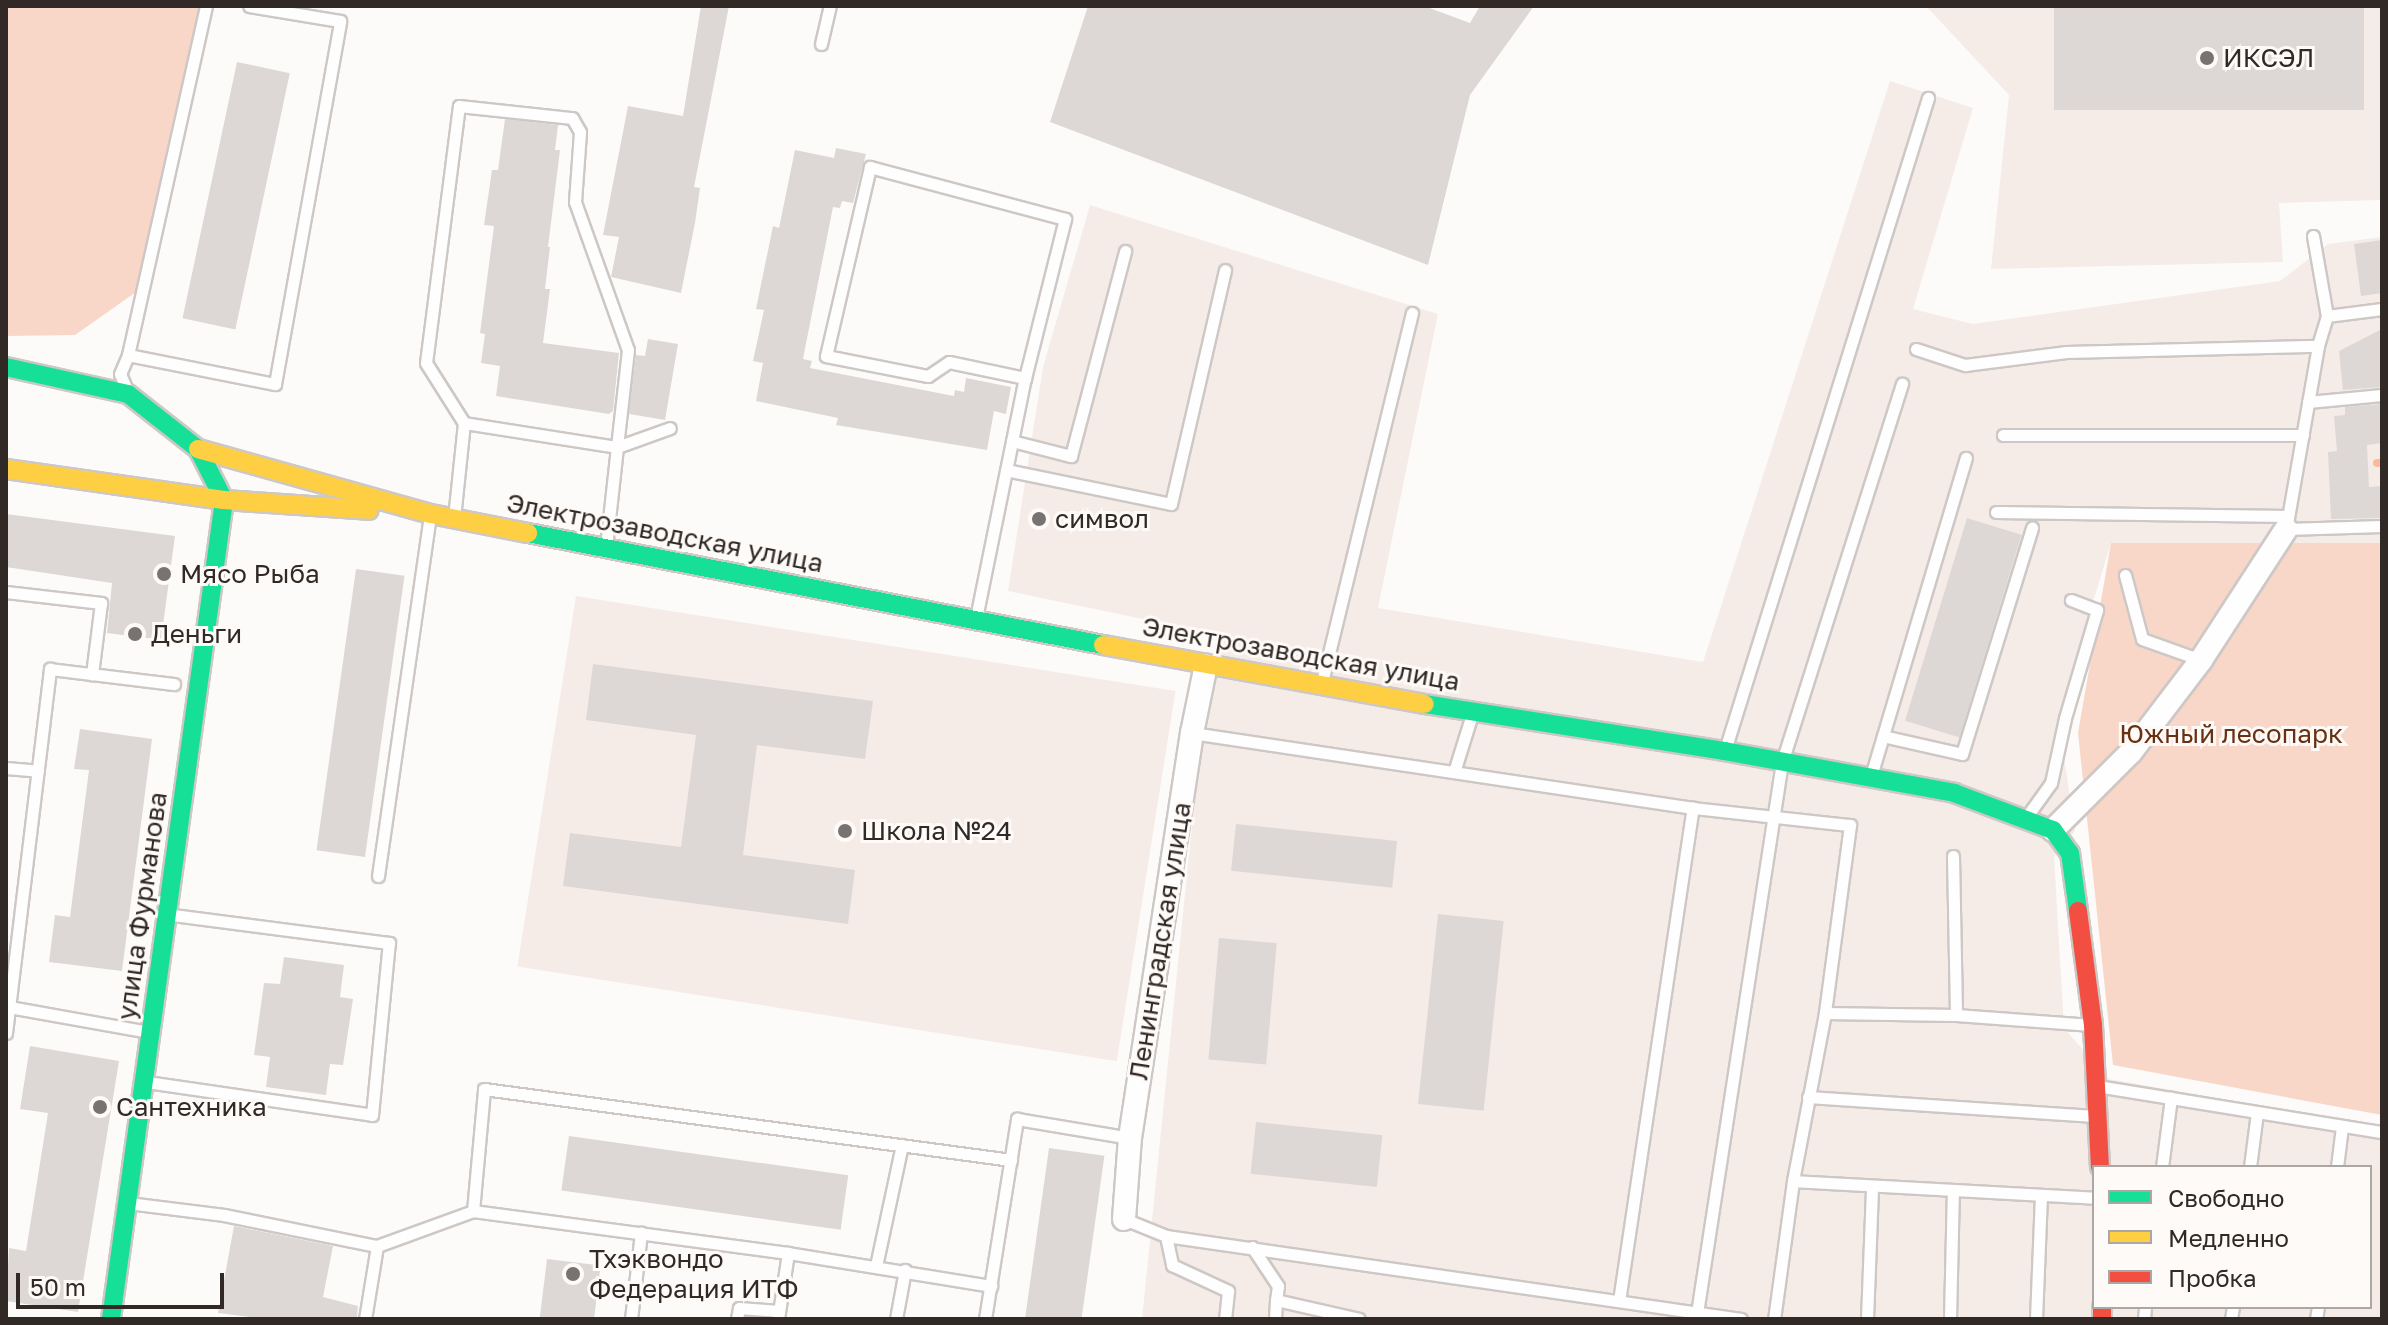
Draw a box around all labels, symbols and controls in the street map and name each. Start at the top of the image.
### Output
place label: ИКСЭЛ [2223,42,2314,74]
marker: ИКСЭЛ [2198,49,2216,67]
street label: Электрозаводская улица [504,487,826,579]
place label: символ [1055,503,1149,535]
marker: символ [1030,510,1048,528]
place label: Мясо Рыба [180,558,320,590]
marker: Мясо Рыба [155,565,173,583]
street label: Электрозаводская улица [1140,611,1462,697]
place label: Деньги [151,618,242,650]
marker: Деньги [126,625,144,643]
park label: Южный лесопарк [2119,718,2343,750]
street label: улица Фурманова [111,790,173,1022]
street label: Ленинградская улица [1123,800,1197,1082]
place label: Школа №24 [861,815,1012,847]
marker: Школа №24 [836,822,854,840]
place label: Сантехника [116,1091,267,1123]
marker: Сантехника [91,1098,109,1116]
legend [2092,1165,2372,1309]
text: Свободно [2168,1183,2284,1212]
text: Медленно [2168,1223,2289,1252]
place label: Тхэквондо Федерация ИТФ [589,1243,799,1304]
scale bar [20,1257,228,1307]
text: Пробка [2168,1263,2257,1292]
marker: Тхэквондо Федерация ИТФ [564,1265,582,1283]
text: 50 m [30,1272,86,1301]

